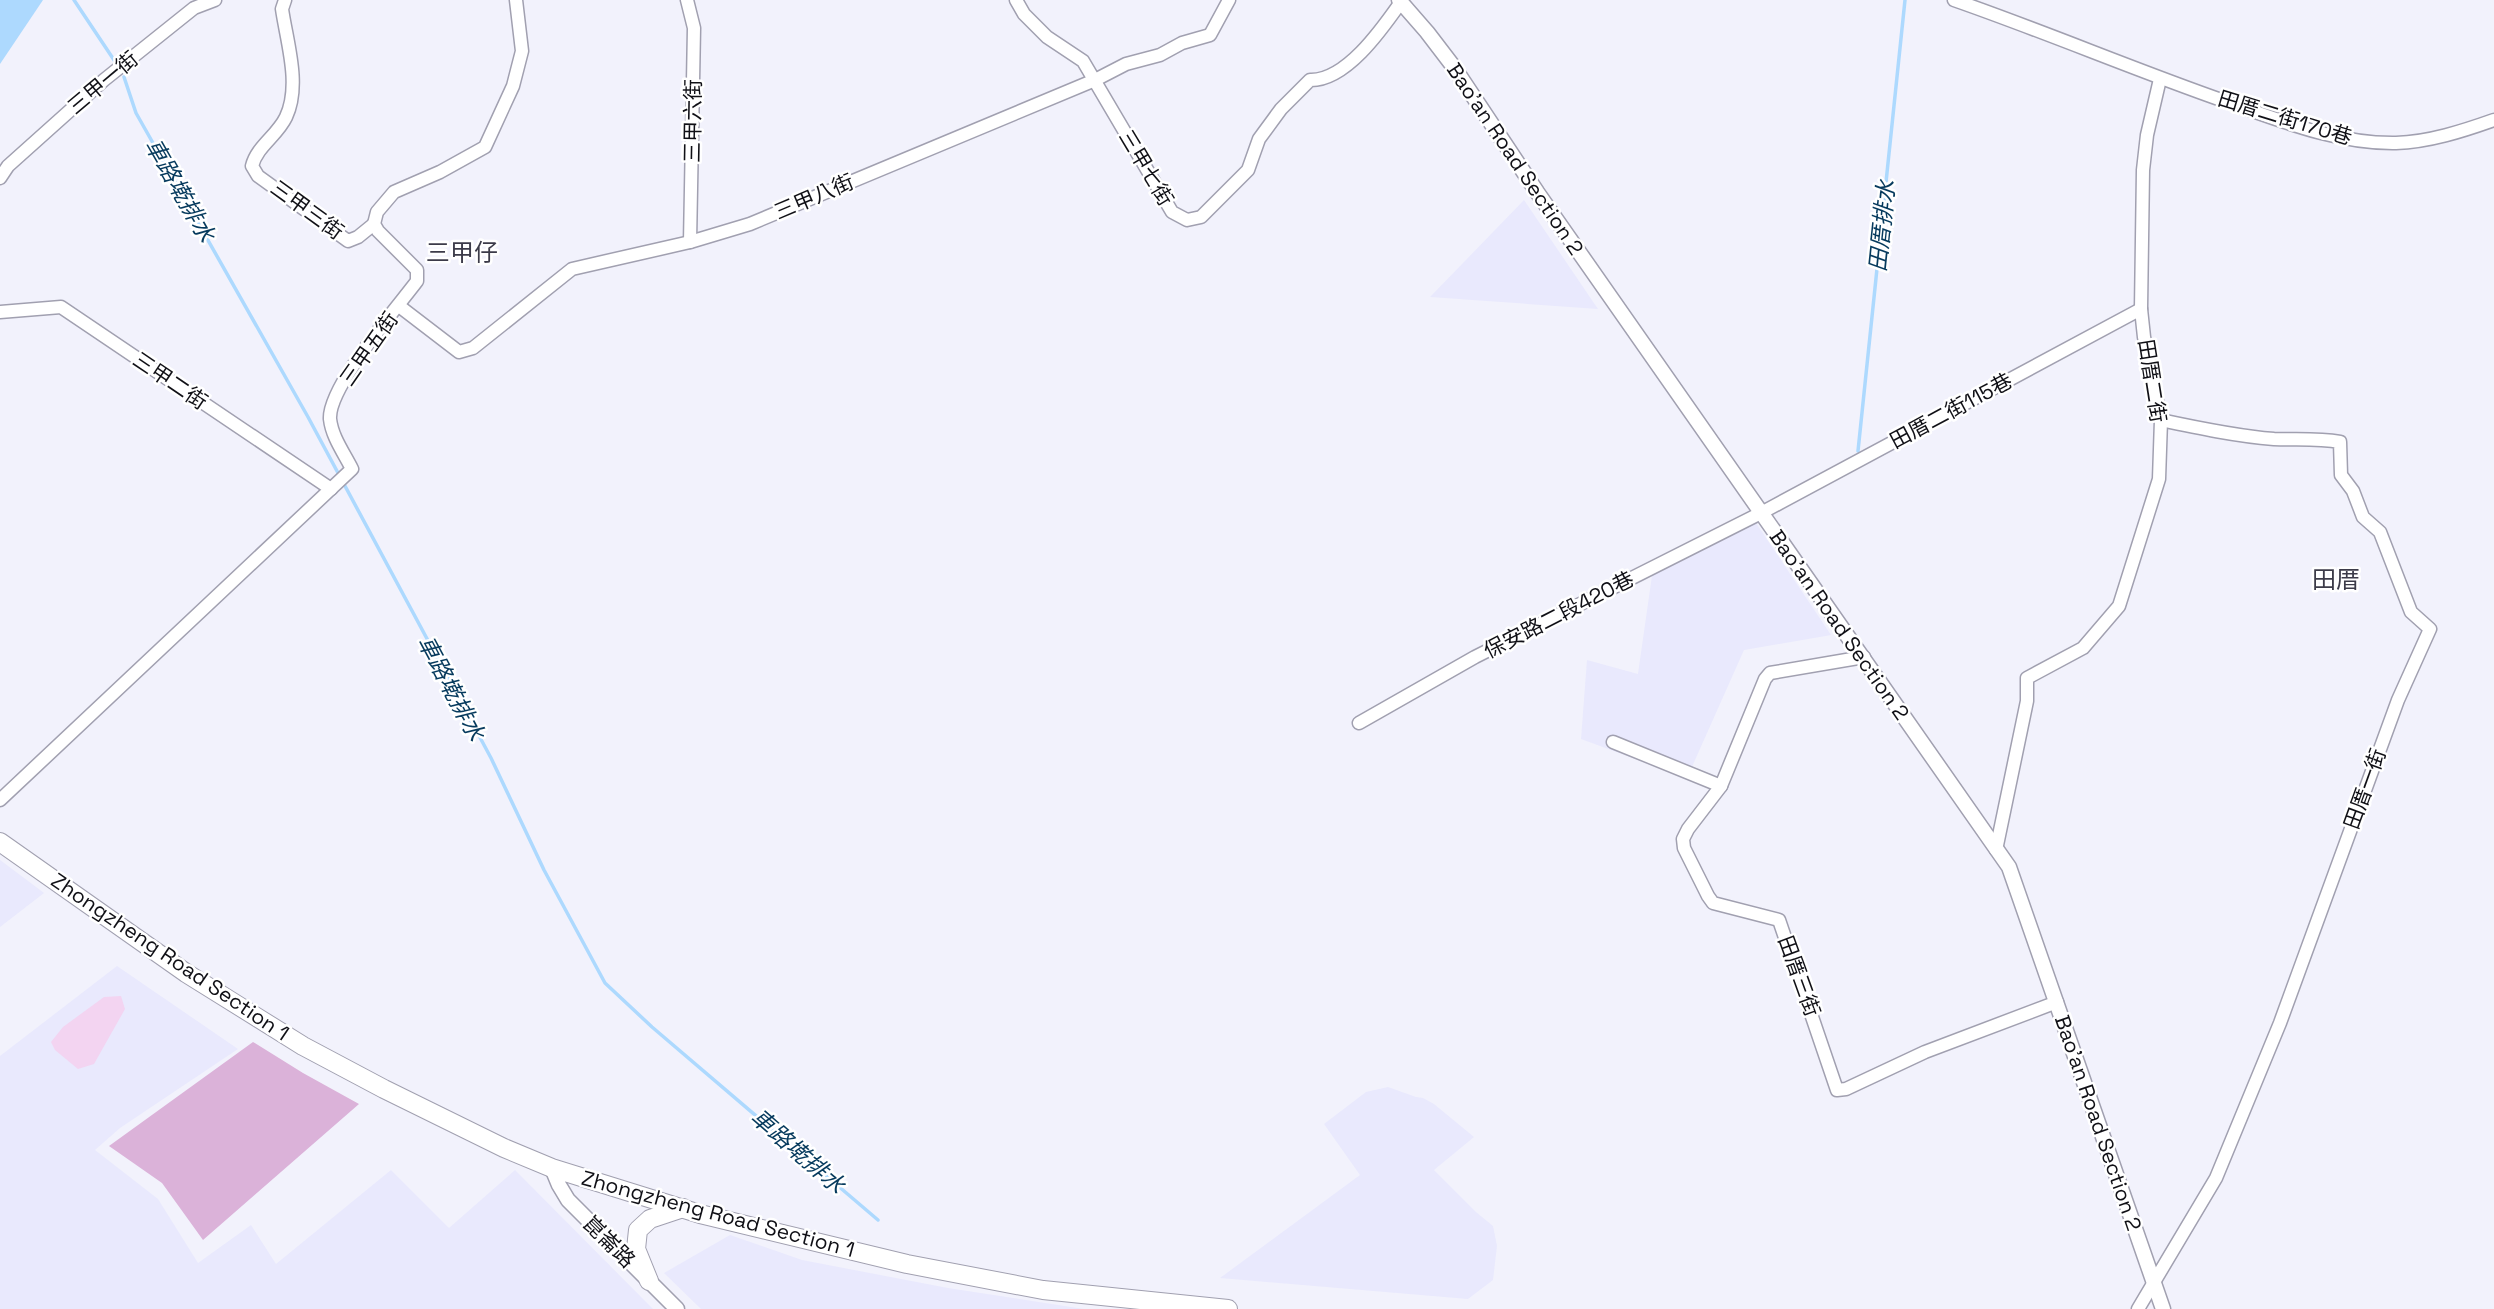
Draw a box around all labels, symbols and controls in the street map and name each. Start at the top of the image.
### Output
street label: 三甲一街 [62,45,144,120]
street label: Bao’an Road Section 2 [1441,57,1590,260]
street label: 三甲六街 [678,79,707,163]
street label: 田厝二街170巷 [2215,84,2356,151]
street label: 三甲七街 [1113,125,1180,211]
water label: 車路墘排水 [138,133,222,248]
street label: 三甲八街 [770,168,858,225]
street label: 三甲三街 [265,174,349,245]
water label: 田厝排水 [1862,178,1902,273]
district label: 三甲仔 [426,237,498,268]
street label: 三甲五街 [333,307,404,391]
street label: 田厝二街 [2133,337,2172,425]
street label: 三甲二街 [128,346,213,415]
street label: 田厝二街115巷 [1885,367,2017,454]
street label: Bao’an Road Section 2 [1763,524,1915,725]
district label: 田厝 [2312,564,2360,595]
street label: 保安路二段420巷 [1479,565,1639,664]
water label: 車路墘排水 [411,630,492,747]
street label: 田厝一街 [2337,745,2392,833]
street label: Zhongzheng Road Section 1 [46,867,295,1046]
street label: 田厝三街 [1772,932,1827,1020]
street label: Bao’an Road Section 2 [2049,1011,2148,1234]
water label: 車路墘排水 [745,1102,852,1201]
street label: Zhongzheng Road Section 1 [579,1164,858,1263]
street label: 崑崙路 [578,1210,641,1273]

